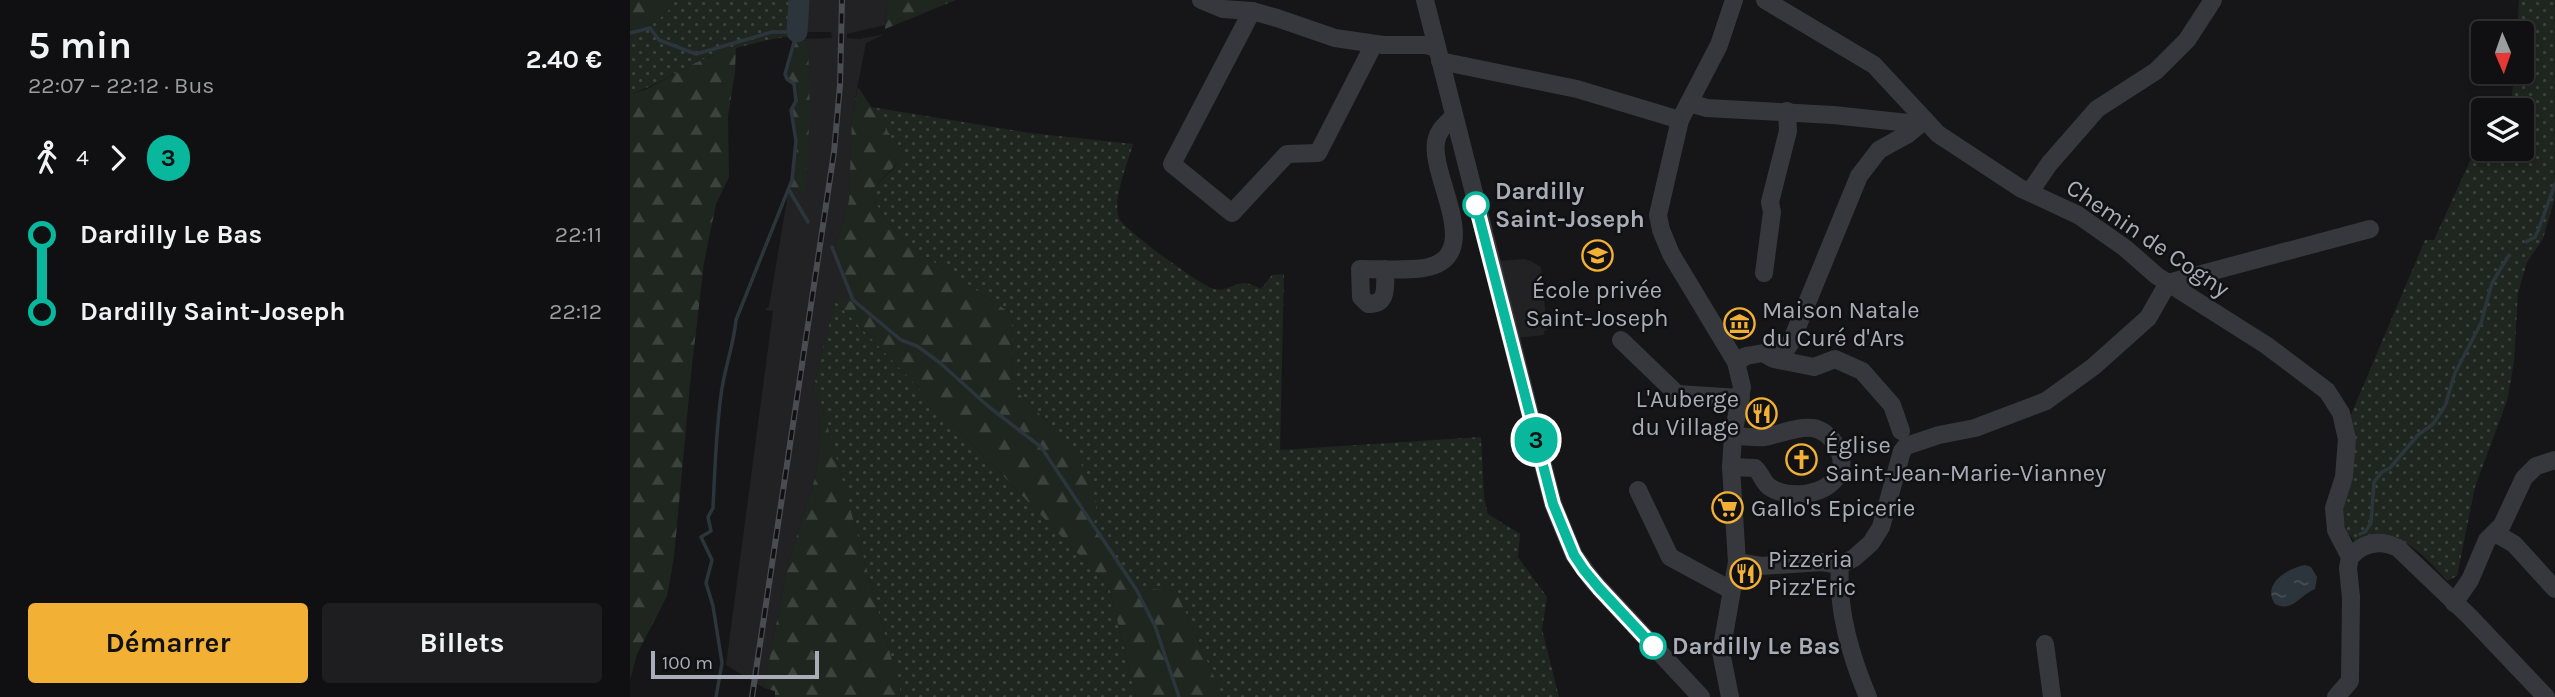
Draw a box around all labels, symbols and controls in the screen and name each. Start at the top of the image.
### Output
north arrow [2471,21,2534,84]
map controls [2471,21,2534,161]
text: 5 min [28,23,132,68]
text: 2.40 € [526,44,602,75]
text: 22:07 – 22:12 · Bus [28,72,214,99]
button: layers [2471,98,2534,161]
icon: walk [28,139,66,177]
icon: forward [99,139,137,177]
text: 4 [76,144,89,171]
text: 3 [161,144,176,172]
street label: Chemin de Cogny [2061,173,2235,303]
place label: Dardilly Saint-Joseph [1495,177,1645,233]
marker: Dardilly Saint-Joseph [1463,192,1489,218]
text: Dardilly Le Bas [80,219,262,250]
text: 22:11 [555,221,602,248]
school or university icon: École privée Saint-Joseph [1580,239,1614,273]
place label: École privée Saint-Joseph [1526,275,1668,332]
text: Dardilly Saint-Joseph [80,296,346,327]
place label: Maison Natale du Curé d'Ars [1762,296,1920,352]
text: 22:12 [549,298,602,325]
museum icon: Maison Natale du Curé d'Ars [1722,307,1756,341]
place label: L'Auberge du Village [1631,385,1739,441]
restaurant icon: L'Auberge du Village [1745,396,1779,430]
line badge: 3 [1513,417,1559,463]
text: 3 [1529,426,1543,454]
place label: Église Saint-Jean-Marie-Vianney [1825,430,2106,487]
church icon: Église Saint-Jean-Marie-Vianney [1785,442,1819,476]
supermarket icon: Gallo's Epicerie [1711,491,1745,525]
place label: Gallo's Epicerie [1751,494,1915,522]
place label: Pizzeria Pizz'Eric [1768,545,1856,601]
restaurant icon: Pizzeria Pizz'Eric [1728,556,1762,590]
button: Démarrer [28,603,308,683]
button: Billets [322,603,602,683]
place label: Dardilly Le Bas [1672,632,1840,660]
marker: Dardilly Le Bas [1640,633,1666,659]
scale bar [651,648,819,680]
text: 100 m [662,652,713,674]

